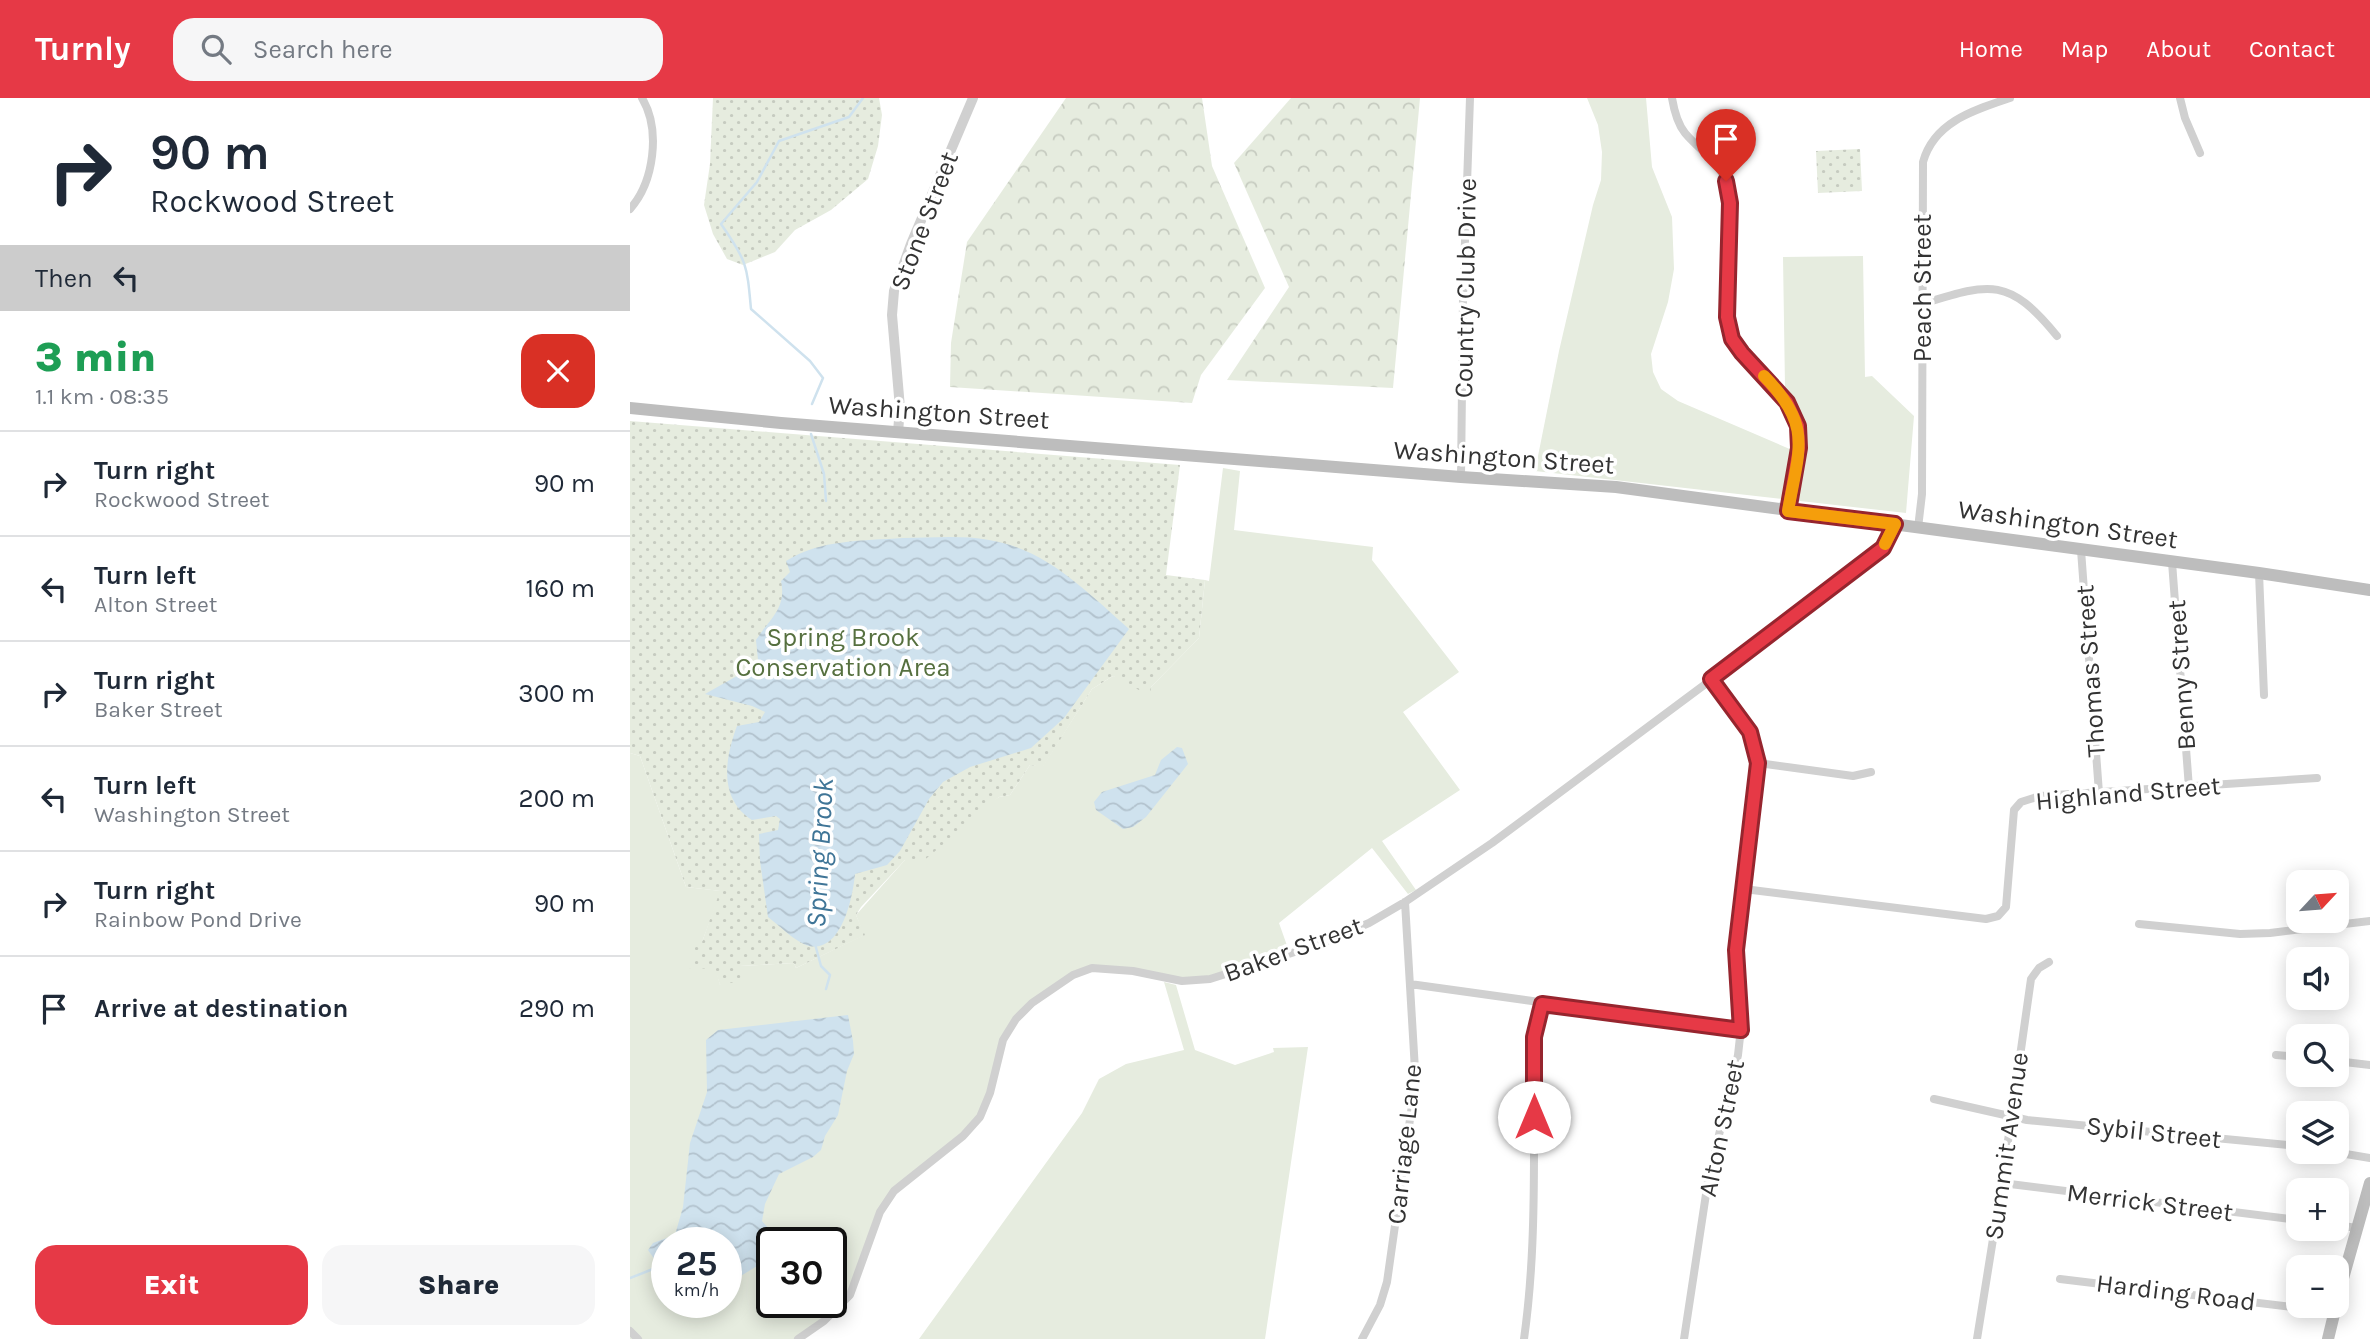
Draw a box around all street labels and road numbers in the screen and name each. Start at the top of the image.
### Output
street label: Stone Street [884,147,965,295]
street label: Country Club Drive [1448,178,1483,398]
street label: Peach Street [1907,213,1938,362]
street label: Washington Street [827,389,1051,436]
street label: Washington Street [1392,434,1616,481]
street label: Washington Street [1956,494,2180,555]
street label: Thomas Street [2069,583,2112,758]
street label: Benny Street [2161,599,2202,751]
street label: Highland Street [2034,770,2222,817]
street label: Baker Street [1220,910,1367,989]
street label: Summit Avenue [1978,1050,2035,1242]
street label: Alton Street [1692,1056,1751,1200]
street label: Carriage Lane [1381,1062,1428,1226]
street label: Sybil Street [2085,1110,2223,1155]
street label: Merrick Street [2065,1177,2235,1228]
street label: Harding Road [2094,1267,2258,1318]

